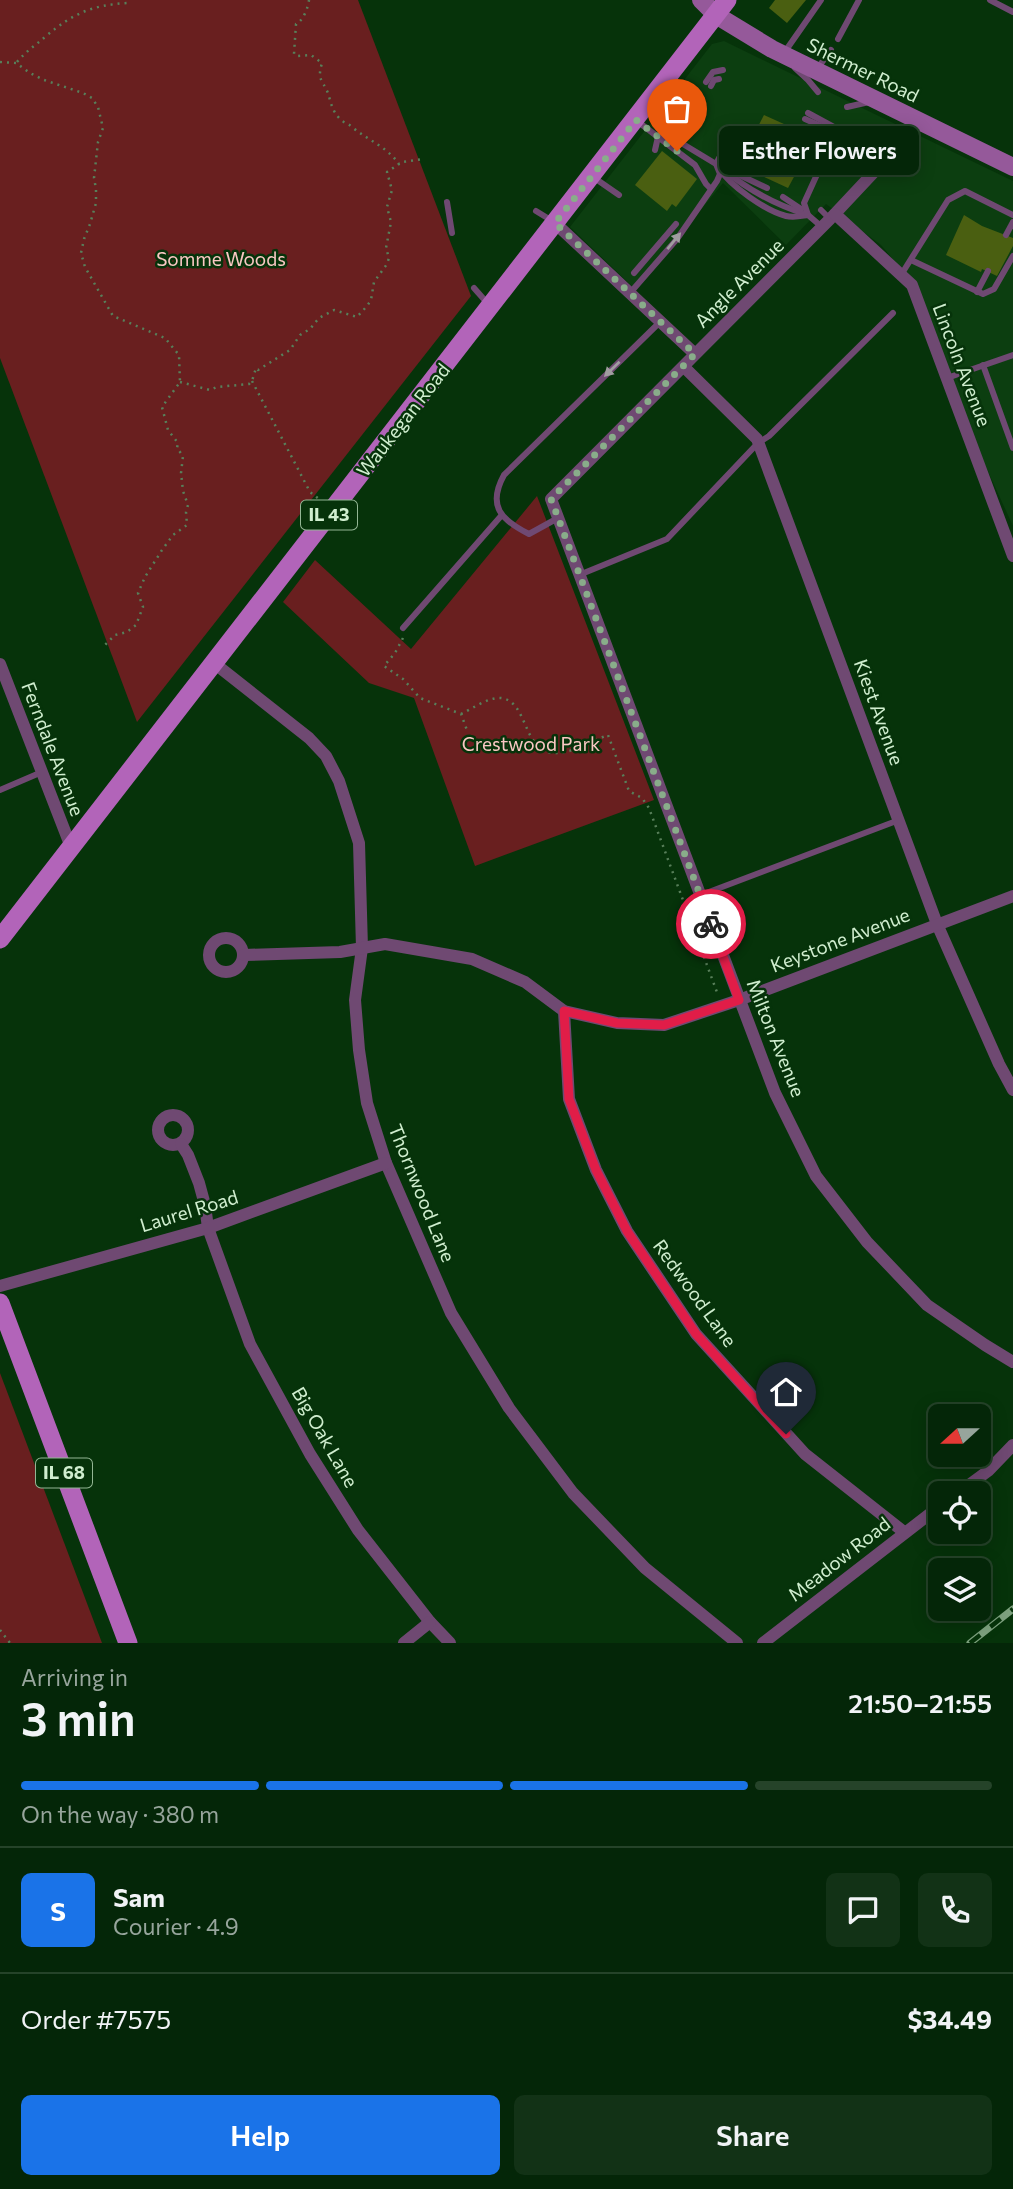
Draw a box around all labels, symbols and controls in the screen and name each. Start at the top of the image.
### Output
street label: Shermer Road [803,33,923,107]
pin [647,79,707,151]
icon: bag [658,90,696,128]
callout: Esther Flowers [719,127,918,176]
text: Esther Flowers [741,136,897,164]
one-way arrow [667,233,682,251]
street label: Angle Avenue [689,233,788,332]
park label: Somme Woods [156,247,286,270]
street label: Lincoln Avenue [928,300,997,430]
street label: Waukegan Road [351,358,454,481]
one-way arrow [603,361,620,378]
road number: IL 43 [301,500,357,530]
street label: Kiest Avenue [850,656,909,768]
street label: Ferndale Avenue [17,679,90,819]
park label: Crestwood Park [462,732,600,755]
courier [676,889,746,959]
street label: Keystone Avenue [767,902,913,977]
icon: bike [692,905,730,943]
street label: Milton Avenue [742,976,810,1100]
street label: Thornwood Lane [384,1121,461,1265]
street label: Laurel Road [137,1185,241,1236]
street label: Redwood Lane [649,1235,742,1351]
pin [756,1362,816,1434]
icon: home [767,1373,805,1411]
street label: Big Oak Lane [287,1382,363,1491]
north arrow [928,1404,990,1466]
map controls [928,1404,991,1621]
road number: IL 68 [36,1458,92,1488]
button: locate [928,1481,991,1544]
street label: Meadow Road [783,1512,894,1606]
button: layers [928,1558,991,1621]
text: Arriving in [21,1663,128,1691]
text: 21:50–21:55 [848,1687,992,1718]
text: 3 min [21,1689,136,1745]
text: On the way · 380 m [21,1800,219,1828]
button: chat [826,1873,900,1947]
button: phone [918,1873,992,1947]
text: Sam [113,1881,165,1912]
text: S [50,1895,66,1926]
text: Courier · 4.9 [113,1912,239,1940]
text: Order #7575 [21,2003,171,2034]
text: $34.49 [907,2003,992,2034]
button: Help [21,2095,500,2175]
button: Share [514,2095,992,2175]

